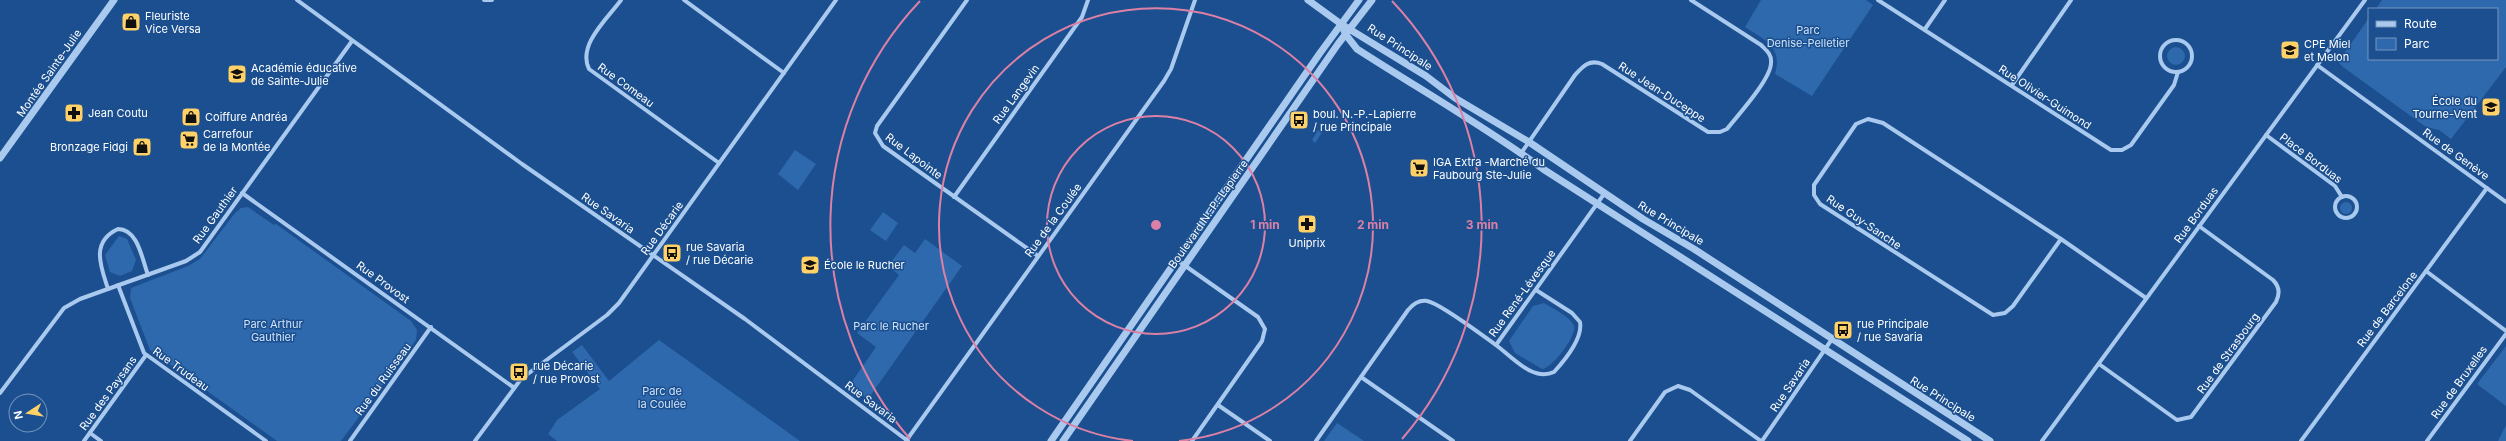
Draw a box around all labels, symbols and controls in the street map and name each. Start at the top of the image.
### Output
legend [2368,8,2498,60]
place label: Fleuriste Vice Versa [145,9,201,36]
shop icon: Fleuriste Vice Versa [120,11,142,33]
text: Route [2404,16,2437,31]
street label: Rue Principale [1365,21,1435,73]
park label: Parc Denise-Pelletier [1767,23,1849,50]
street label: Montée Sainte-Julie [13,26,85,120]
text: Parc [2404,36,2430,51]
place label: CPE Miel et Melon [2304,37,2350,64]
school or university icon: CPE Miel et Melon [2279,39,2301,61]
street label: Rue Jean-Duceppe [1616,59,1708,125]
street label: Rue Comeau [595,60,657,110]
place label: Académie éducative de Sainte-Julie [251,61,357,88]
street label: Rue Langevin [990,61,1042,127]
street label: Rue Olivier-Guimond [1996,62,2094,132]
school or university icon: Académie éducative de Sainte-Julie [226,63,248,85]
place label: École du Tourne-Vent [2412,94,2477,121]
school or university icon: École du Tourne-Vent [2480,96,2502,118]
pharmacy icon: Jean Coutu [63,102,85,124]
place label: Jean Coutu [88,106,148,120]
shop icon: Coiffure Andréa [180,106,202,128]
place label: boul. N.-P.-Lapierre / rue Principale [1313,107,1416,134]
bus stop icon: boul. N.-P.-Lapierre / rue Principale [1288,109,1310,131]
place label: Coiffure Andréa [205,110,287,124]
street label: Rue de Genève [2420,125,2492,183]
place label: Carrefour de la Montée [203,127,271,154]
supermarket icon: Carrefour de la Montée [178,129,200,151]
street label: Rue Lapointe [883,130,945,182]
street label: Place Borduas [2277,130,2345,186]
shop icon: Bronzage Fidgi [131,136,153,158]
place label: Bronzage Fidgi [50,140,128,154]
place label: IGA Extra -Marché du Faubourg Ste-Julie [1433,155,1545,182]
street label: Boulevard N.-P.-Lapierre [1165,157,1251,271]
supermarket icon: IGA Extra -Marché du Faubourg Ste-Julie [1408,157,1430,179]
street label: Rue de la Coulée [1022,180,1084,260]
street label: Rue Gauthier [190,184,240,246]
street label: Rue Borduas [2171,184,2221,246]
street label: Rue Savaria [579,190,637,236]
street label: Rue Guy-Sanche [1824,192,1904,252]
street label: Rue Décarie [638,198,686,258]
street label: Rue Principale [1635,198,1707,248]
pharmacy icon: Uniprix [1296,213,1318,235]
text: 1 min [1250,217,1280,232]
text: 2 min [1357,217,1389,232]
text: 3 min [1466,217,1498,232]
centre of rings [1149,218,1163,232]
place label: Uniprix [1288,236,1326,250]
place label: rue Savaria / rue Décarie [686,240,754,267]
bus stop icon: rue Savaria / rue Décarie [661,242,683,264]
street label: Rue René-Lévesque [1486,247,1558,339]
school or university icon: École le Rucher [799,254,821,276]
street label: Rue Provost [354,258,413,306]
place label: École le Rucher [824,258,905,272]
street label: Rue de Barcelone [2354,268,2420,350]
street label: Rue de Strasbourg [2194,310,2262,396]
park label: Parc Arthur Gauthier [243,317,303,344]
place label: rue Principale / rue Savaria [1857,317,1929,344]
park label: Parc le Rucher [853,319,929,333]
bus stop icon: rue Principale / rue Savaria [1832,319,1854,341]
street label: Rue du Ruisseau [352,340,414,418]
street label: Rue de Bruxelles [2428,343,2490,421]
street label: Rue Trudeau [150,344,212,394]
street label: Rue des Paysans [76,353,140,433]
street label: Rue Savaria [1767,356,1813,414]
place label: rue Décarie / rue Provost [533,359,600,386]
bus stop icon: rue Décarie / rue Provost [508,361,530,383]
street label: Rue Principale [1908,373,1978,425]
street label: Rue Savaria [842,378,900,426]
park label: Parc de la Coulée [638,384,686,411]
north arrow [8,393,48,433]
text: N [10,410,26,421]

